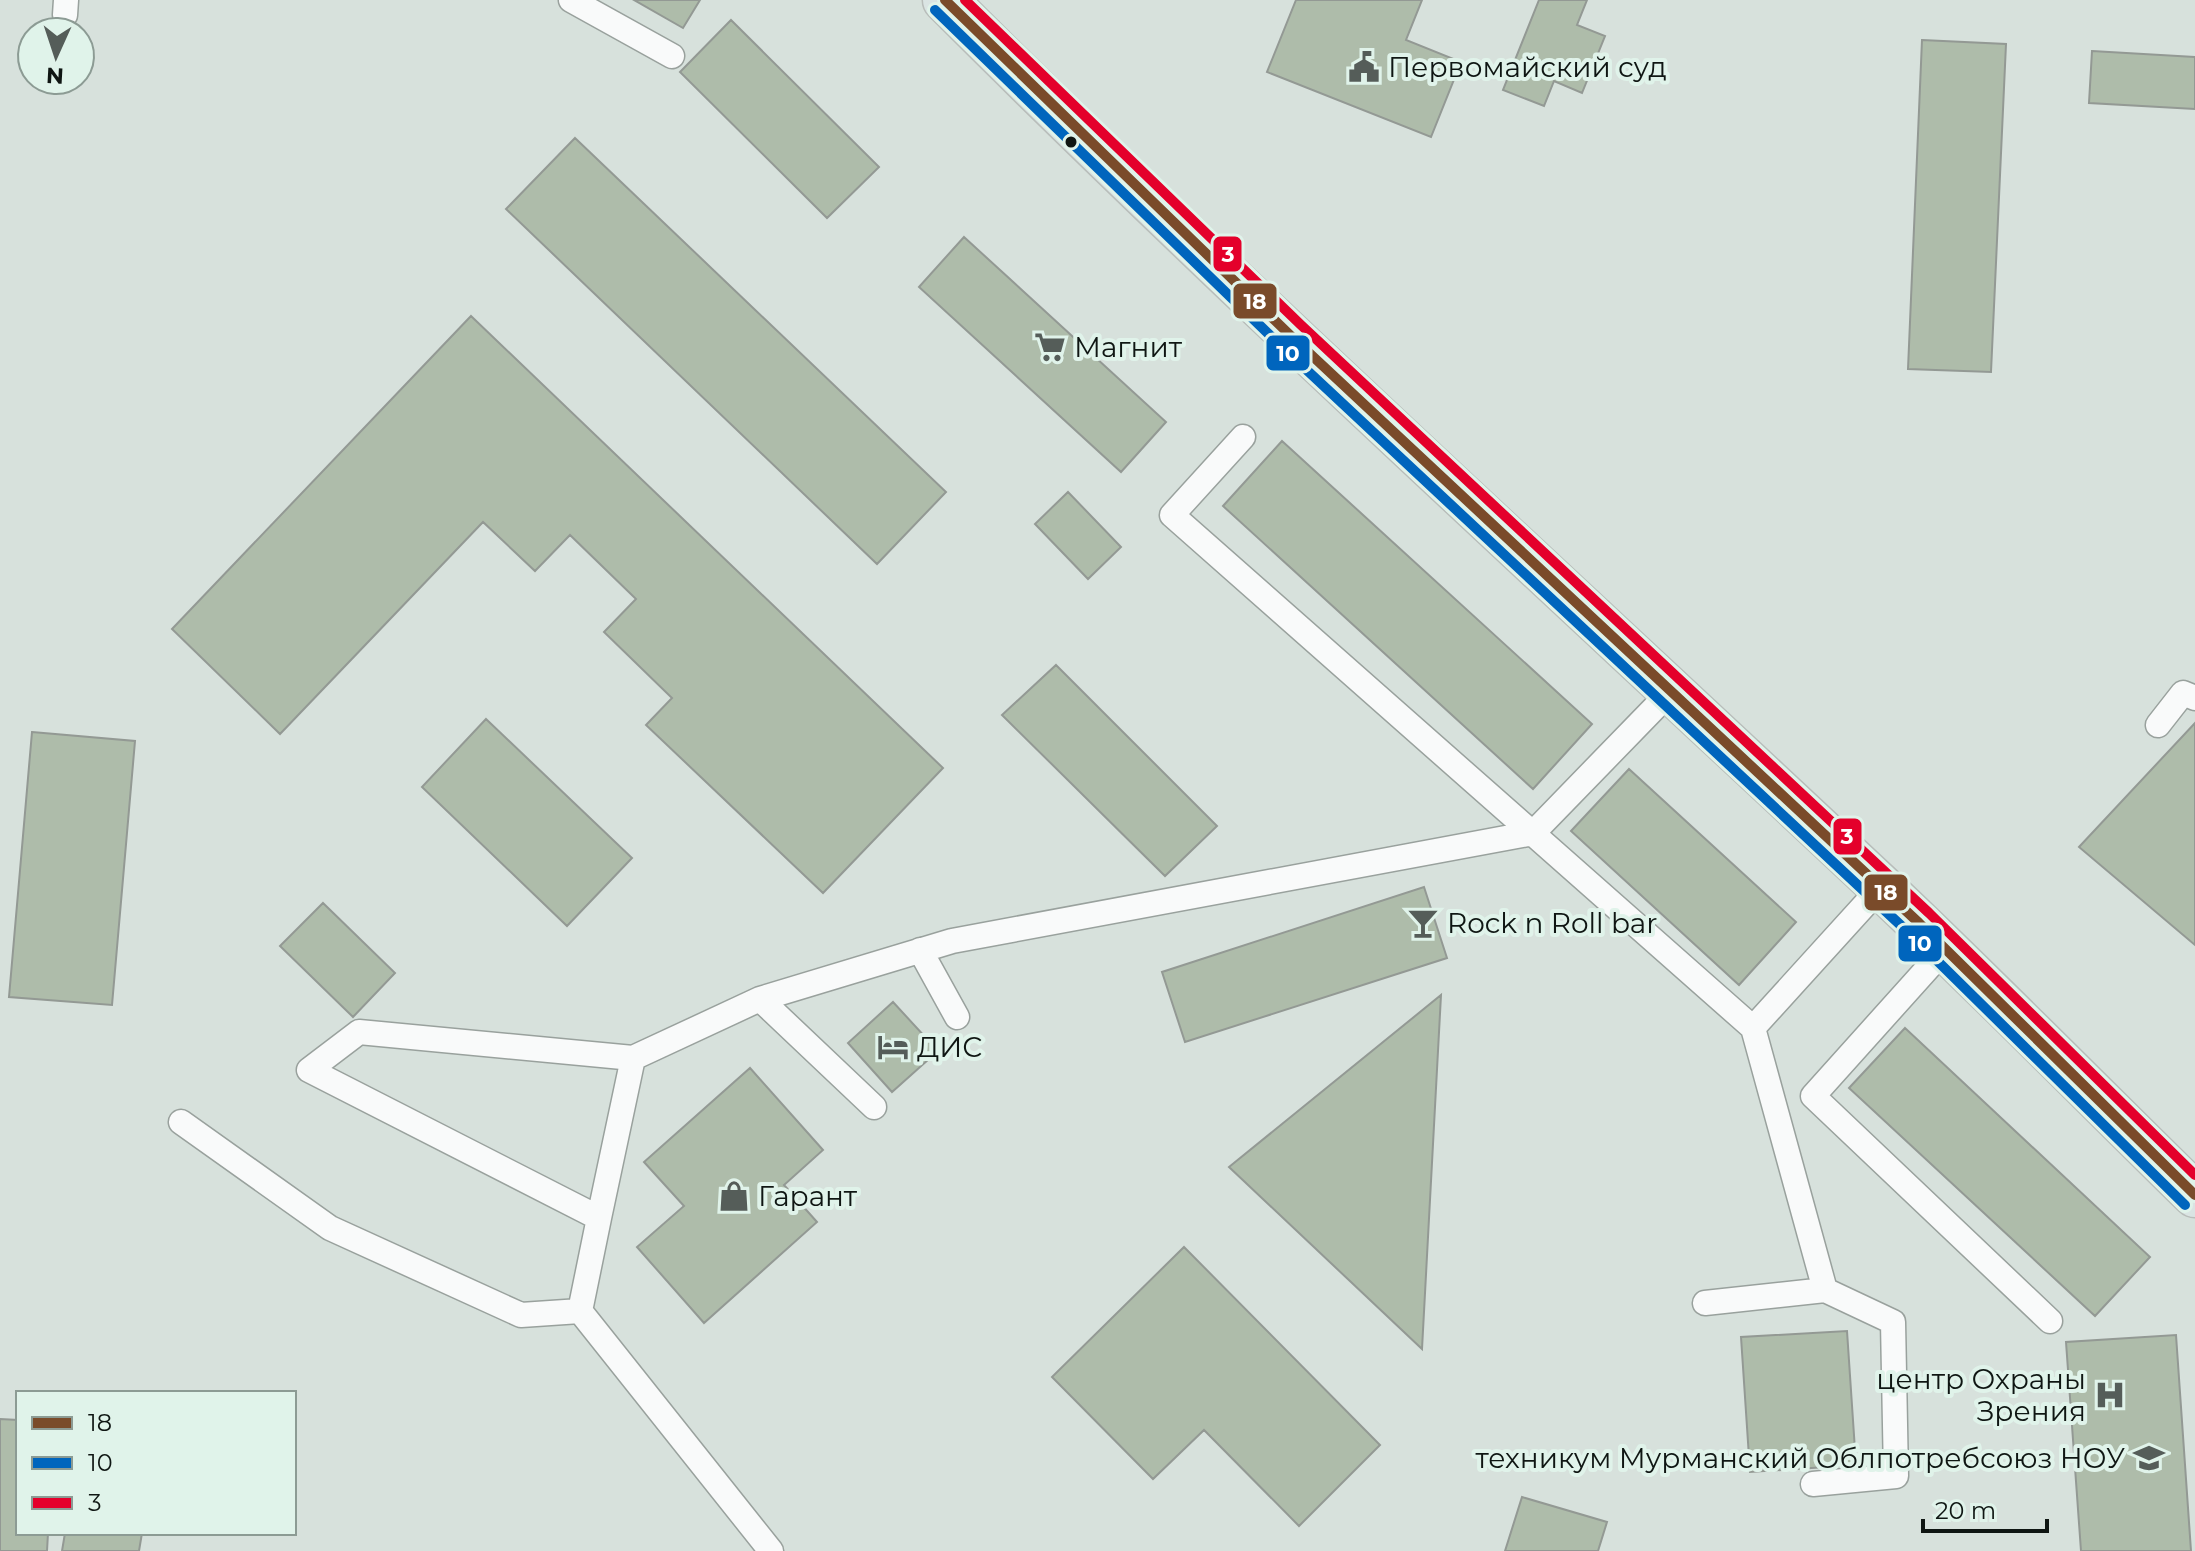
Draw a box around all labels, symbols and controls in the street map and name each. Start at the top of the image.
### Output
north arrow [16,16,96,96]
public building icon: Первомайский суд [1347,50,1381,84]
place label: Первомайский суд [1388,50,1667,84]
text: N [45,62,65,89]
unlabelled marker [1063,134,1079,150]
line badge: 3 [1212,235,1243,273]
text: 3 [1220,241,1235,268]
line badge: 18 [1232,282,1278,320]
text: 18 [1243,288,1267,315]
supermarket icon: Магнит [1033,330,1067,364]
place label: Магнит [1074,330,1183,364]
line badge: 10 [1265,334,1311,372]
text: 10 [1276,340,1300,367]
line badge: 3 [1832,817,1863,856]
text: 3 [1839,823,1854,850]
line badge: 18 [1863,873,1909,912]
text: 18 [1874,879,1898,906]
bar icon: Rock n Roll bar [1406,906,1440,940]
place label: Rock n Roll bar [1447,906,1658,940]
line badge: 10 [1897,924,1943,963]
text: 10 [1908,930,1932,957]
hotel icon: ДИС [876,1030,910,1064]
place label: ДИС [917,1030,982,1064]
shop icon: Гарант [717,1179,751,1213]
place label: Гарант [758,1179,858,1213]
place label: центр Охраны Зрения [1876,1362,2086,1428]
hospital icon: центр Охраны Зрения [2093,1378,2127,1412]
legend [16,1391,296,1535]
text: 18 [88,1408,112,1437]
place label: техникум Мурманский Облпотребсоюз НОУ [1476,1441,2125,1475]
school or university icon: техникум Мурманский Облпотребсоюз НОУ [2132,1441,2166,1475]
text: 10 [88,1448,113,1477]
scale bar [1923,1483,2047,1533]
text: 3 [88,1488,102,1517]
text: 20 m [1935,1496,1996,1525]

